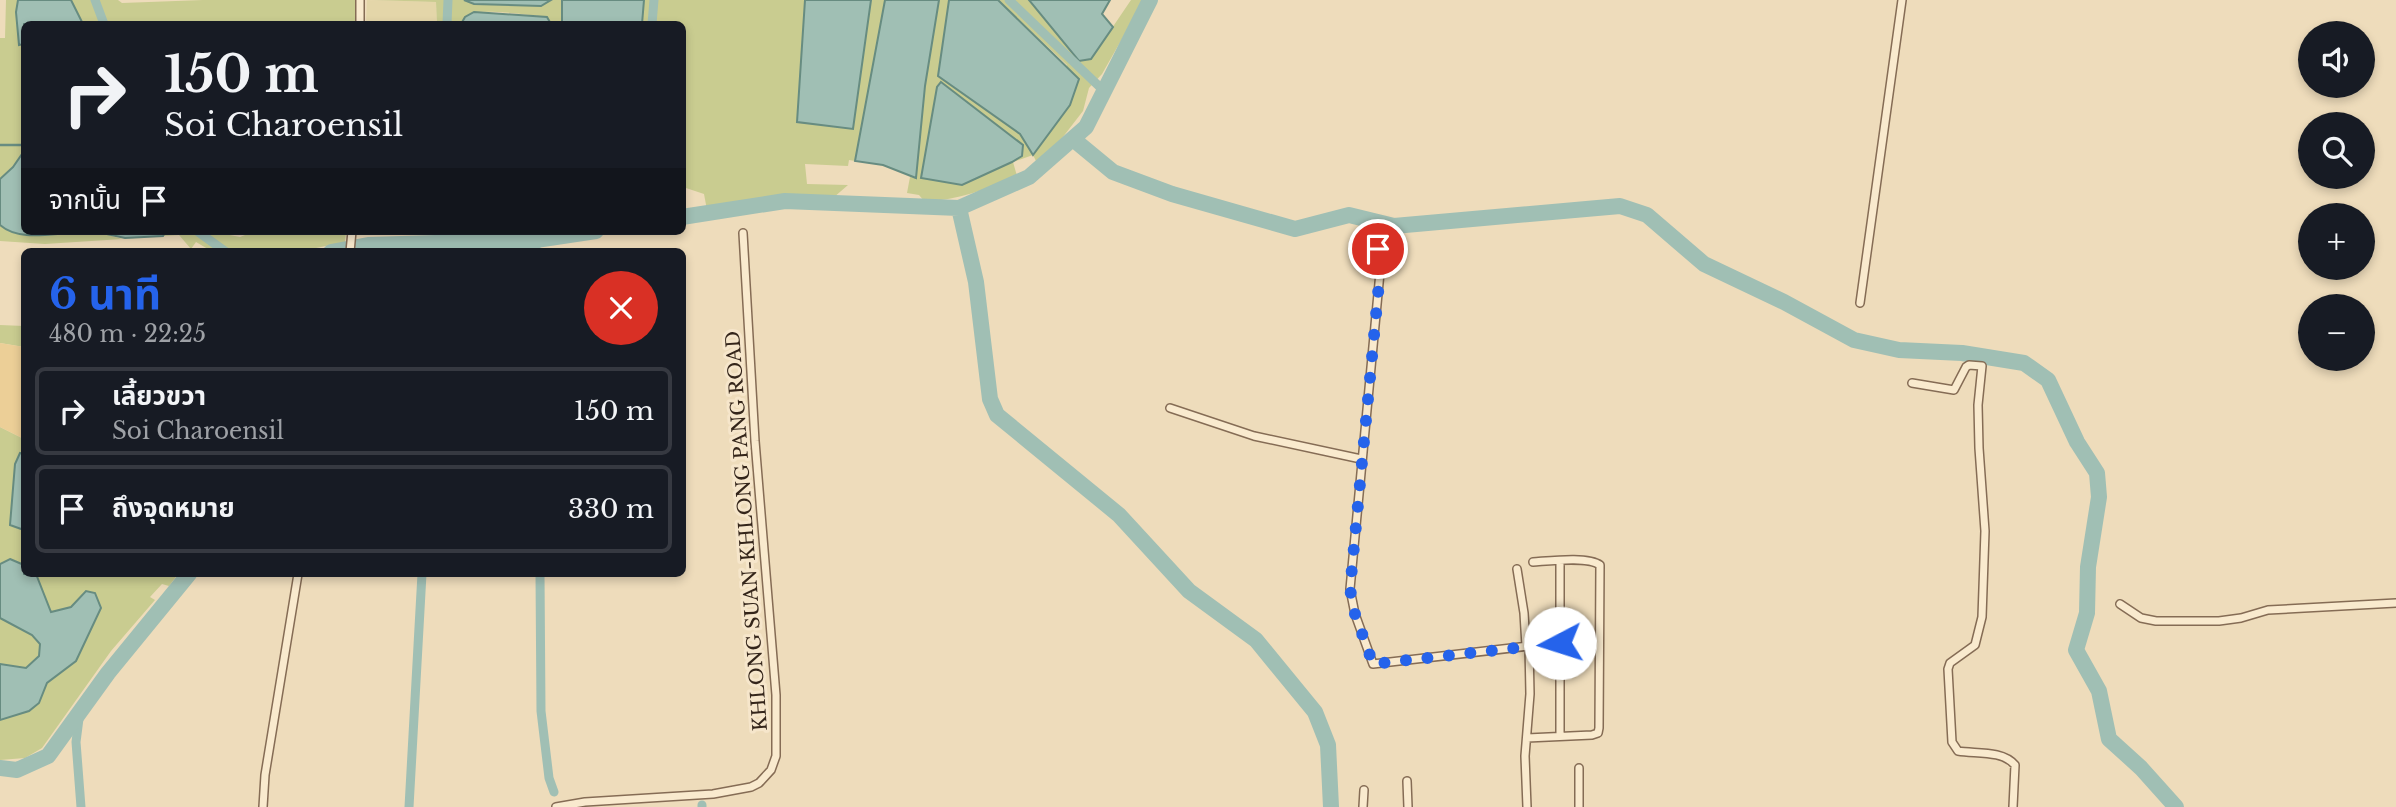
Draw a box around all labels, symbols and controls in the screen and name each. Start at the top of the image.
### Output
map controls [2298,21,2375,371]
button: sound [2298,21,2375,98]
text: 150 m [164,44,319,105]
icon: right [49,49,140,140]
text: Soi Charoensil [164,105,403,145]
button: search [2298,112,2375,189]
icon: arrive [135,182,173,220]
text: จากนั้น [49,184,121,216]
button: + [2298,203,2375,280]
pin [1348,219,1408,279]
icon: arrive [1359,230,1397,268]
text: 6 นาที [49,268,161,320]
button: close [584,271,658,345]
button: − [2298,294,2375,371]
text: 480 m · 22:25 [49,320,206,348]
street label: KHLONG SUAN-KHLONG PANG ROAD [721,330,772,732]
text: เลี้ยวขวา [112,380,206,412]
icon: right [53,392,91,430]
text: 150 m [574,395,654,427]
text: Soi Charoensil [112,417,284,445]
icon: arrive [53,490,91,528]
text: ถึงจุดหมาย [112,492,235,524]
text: 330 m [568,493,654,525]
position arrow [1523,606,1597,680]

